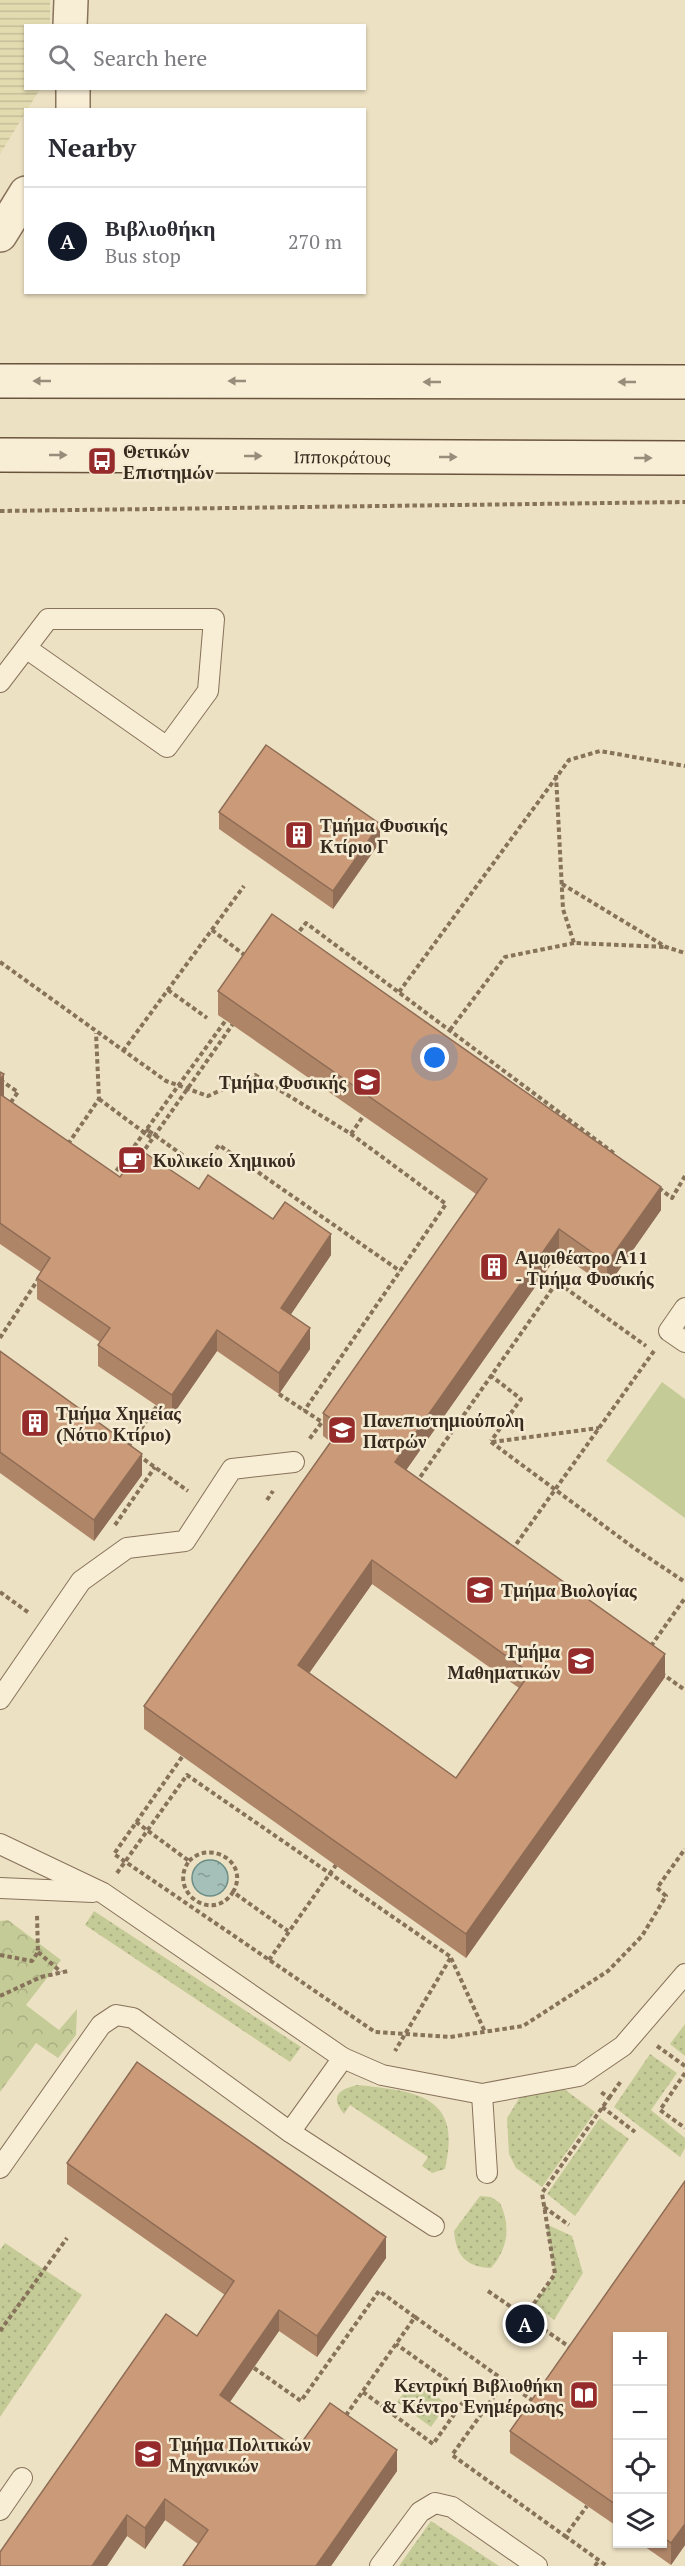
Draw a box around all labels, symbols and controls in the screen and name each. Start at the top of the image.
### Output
search box [24,24,366,90]
icon: search [45,41,78,74]
text: Search here [93,43,207,72]
text: Nearby [48,130,136,164]
text: Βιβλιοθήκη [105,213,215,242]
text: A [60,228,75,255]
text: 270 m [288,228,342,255]
text: Bus stop [105,242,181,269]
one-way arrow [32,376,51,386]
one-way arrow [227,376,246,386]
one-way arrow [422,377,441,387]
one-way arrow [617,377,636,387]
place label: Θετικών Επιστημών [123,439,214,484]
street label: Ιπποκράτους [293,444,391,469]
bus stop icon: Θετικών Επιστημών [86,445,118,477]
one-way arrow [49,450,68,460]
one-way arrow [244,451,263,461]
one-way arrow [439,452,458,462]
one-way arrow [634,453,653,463]
place label: Τμήμα Φυσικής Κτίριο Γ [320,813,447,858]
building icon: Τμήμα Φυσικής Κτίριο Γ [283,819,315,851]
your location [420,1043,449,1072]
school or university icon: Τμήμα Φυσικής [351,1066,383,1098]
place label: Τμήμα Φυσικής [219,1070,346,1094]
cafe icon: Κυλικείο Χημικού [116,1144,148,1176]
place label: Κυλικείο Χημικού [153,1148,296,1172]
place label: Αμφιθέατρο Α11 - Τμήμα Φυσικής [515,1245,654,1290]
building icon: Αμφιθέατρο Α11 - Τμήμα Φυσικής [478,1251,510,1283]
place label: Τμήμα Χημείας (Νότιο Κτίριο) [56,1401,181,1446]
building icon: Τμήμα Χημείας (Νότιο Κτίριο) [19,1407,51,1439]
place label: Πανεπιστημιούπολη Πατρών [363,1408,524,1453]
school or university icon: Πανεπιστημιούπολη Πατρών [326,1414,358,1446]
school or university icon: Τμήμα Βιολογίας [464,1574,496,1606]
place label: Τμήμα Βιολογίας [501,1578,637,1602]
place label: Τμήμα Μαθηματικών [448,1639,560,1684]
school or university icon: Τμήμα Μαθηματικών [565,1645,597,1677]
pin: A [506,2302,544,2346]
map controls [613,2332,667,2548]
button: + [613,2332,667,2386]
place label: Κεντρική Βιβλιοθήκη & Κέντρο Ενημέρωσης [381,2373,563,2418]
library icon: Κεντρική Βιβλιοθήκη & Κέντρο Ενημέρωσης [568,2379,600,2411]
button: − [613,2386,667,2440]
place label: Τμήμα Πολιτικών Μηχανικών [169,2432,311,2477]
school or university icon: Τμήμα Πολιτικών Μηχανικών [132,2438,164,2470]
button: locate [613,2440,667,2494]
button: layers [613,2494,667,2548]

